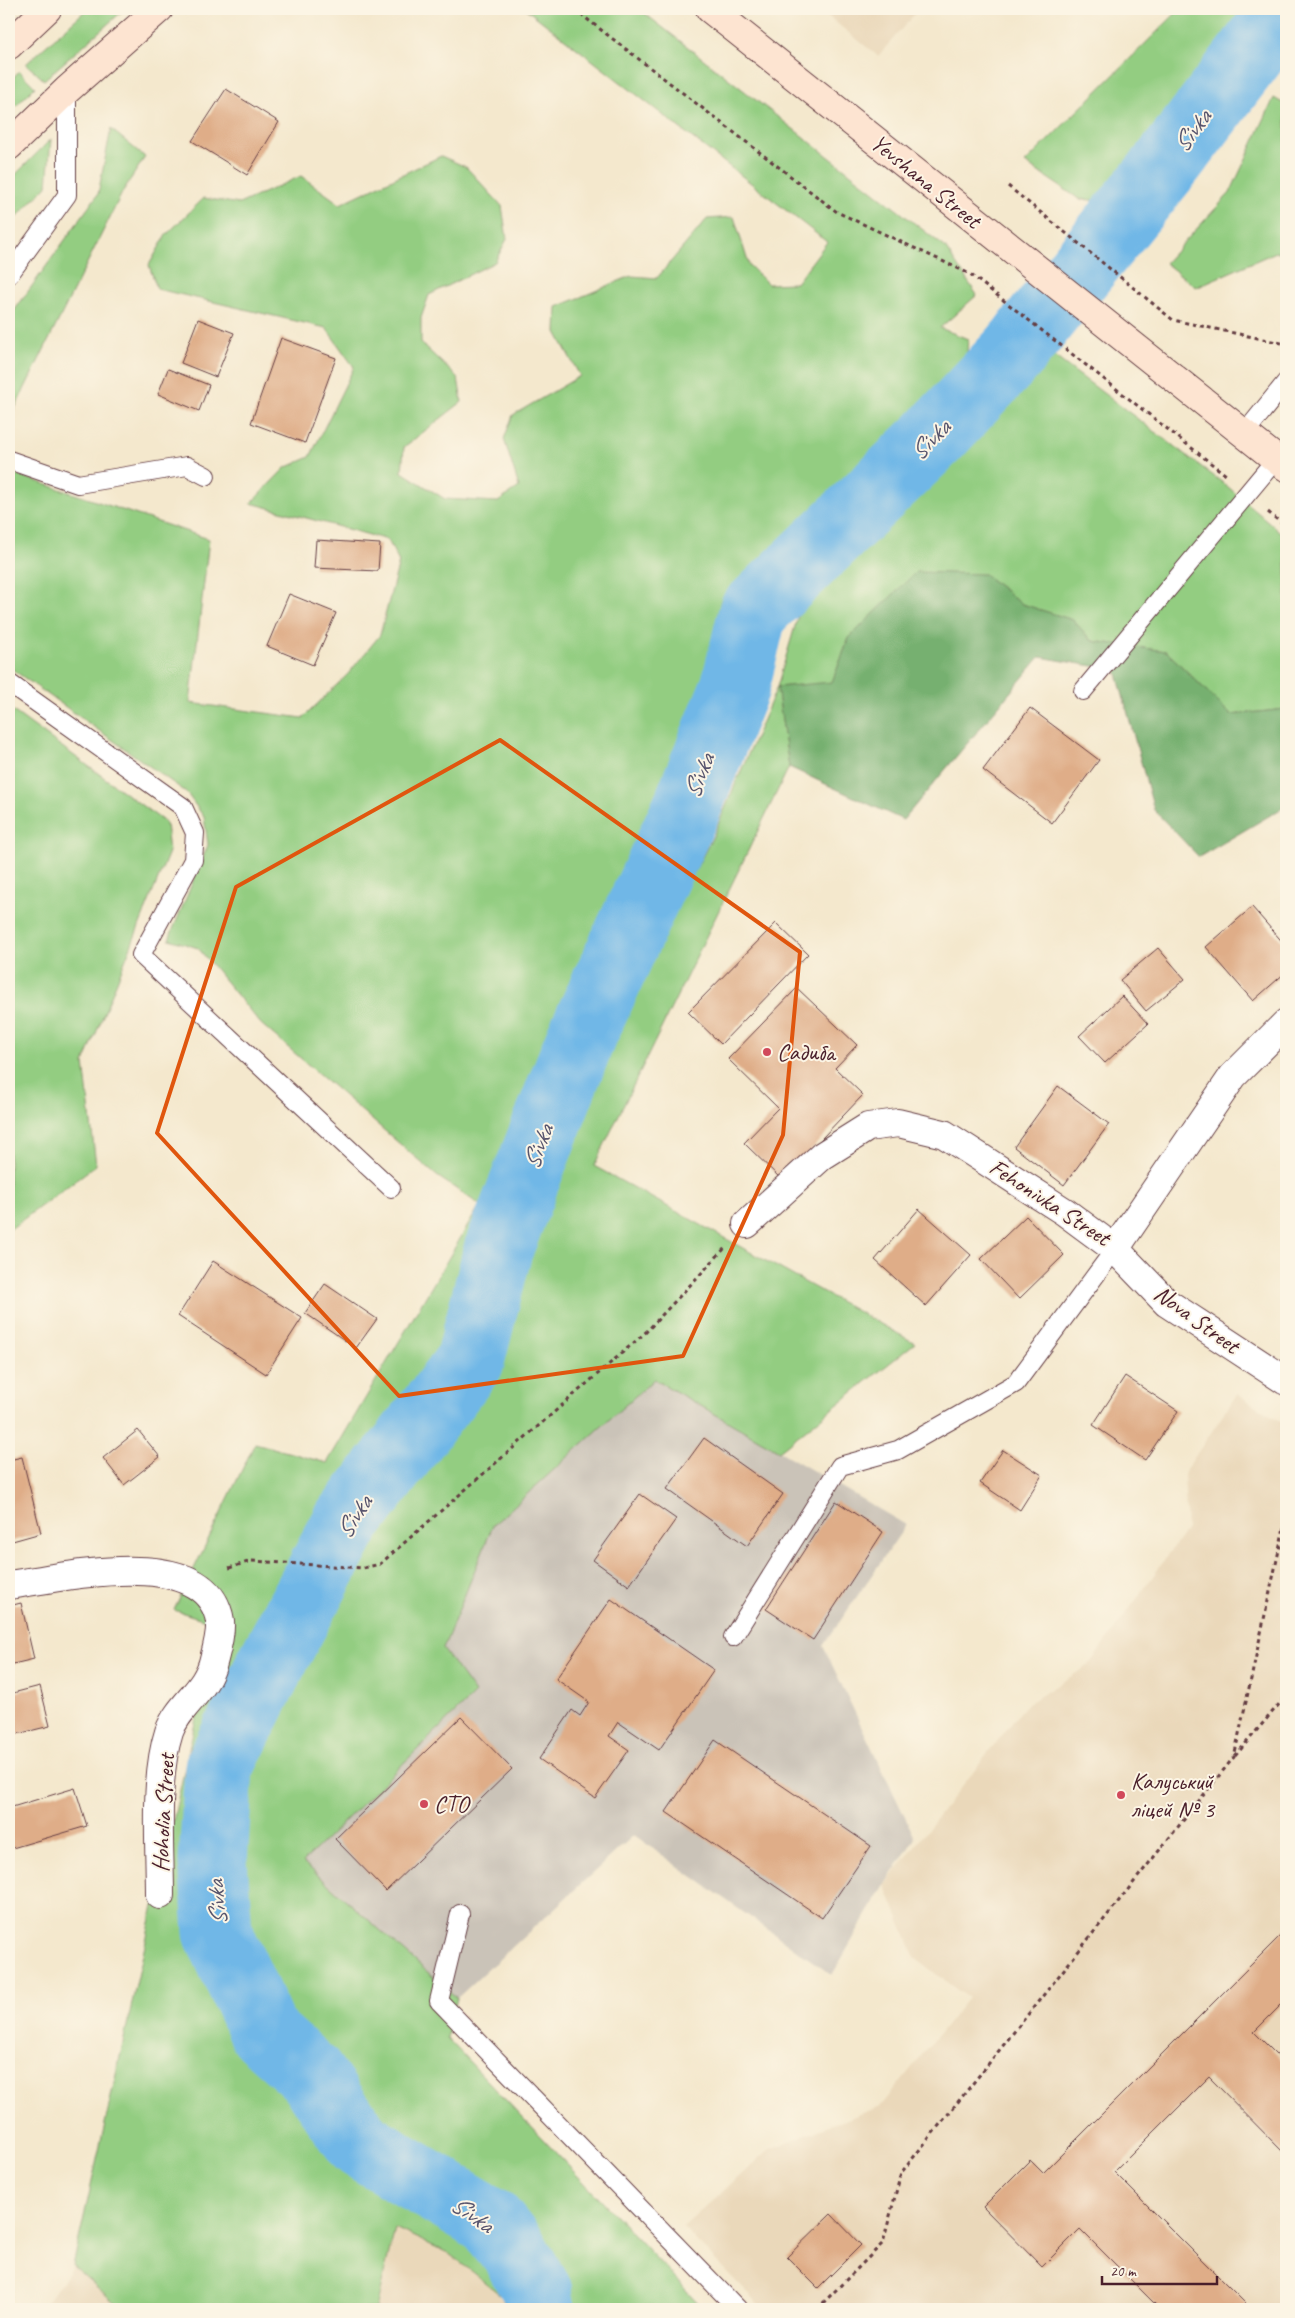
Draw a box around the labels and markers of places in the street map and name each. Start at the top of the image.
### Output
place label: Садиба [777,1037,837,1067]
marker: Садиба [761,1046,773,1058]
place label: Калуський ліцей № 3 [1131,1766,1216,1824]
place label: СТО [434,1789,472,1819]
marker: Калуський ліцей № 3 [1115,1789,1127,1801]
marker: СТО [418,1798,430,1810]

